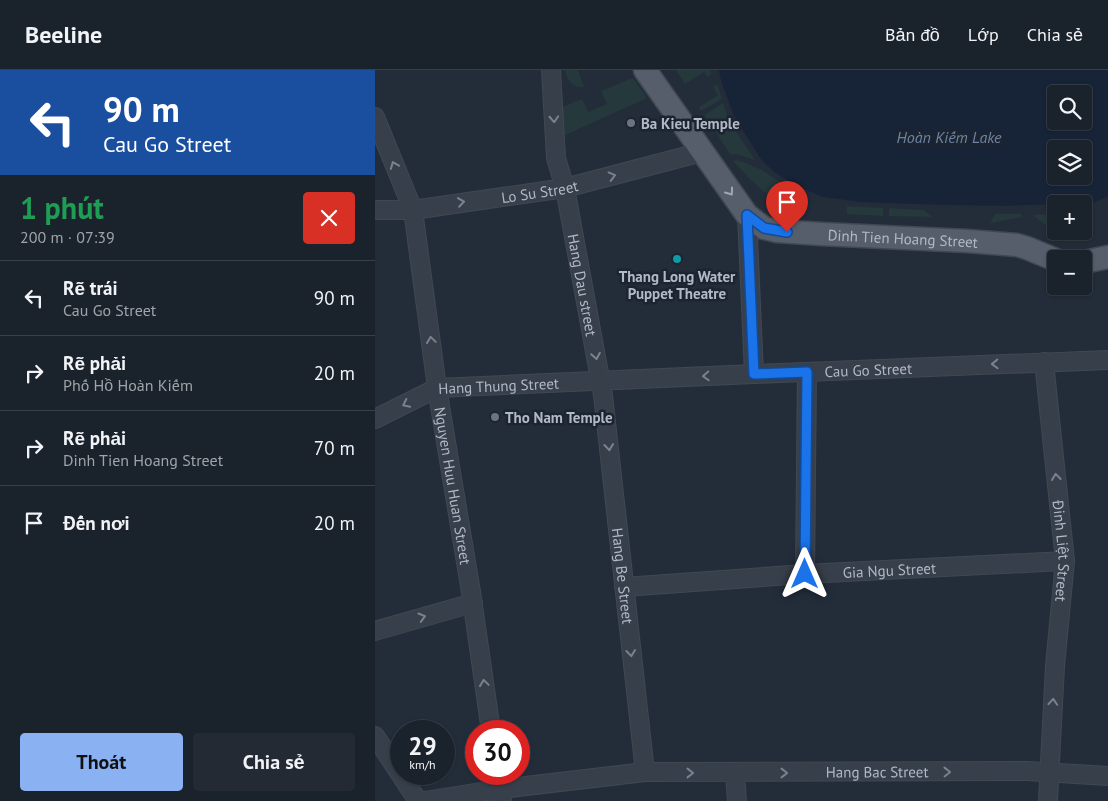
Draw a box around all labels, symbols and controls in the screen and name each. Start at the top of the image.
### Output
text: Beeline [25,19,102,50]
text: Bản đồ [885,23,940,46]
text: Lớp [968,23,999,46]
text: Chia sẻ [1027,23,1083,46]
map controls [1047,85,1092,295]
button: search [1047,85,1092,130]
text: 90 m [103,86,180,132]
icon: left [20,90,85,155]
place label: Ba Kieu Temple [641,114,740,133]
one-way arrow [549,115,559,123]
marker: Ba Kieu Temple [625,117,637,129]
water label: Hoàn Kiếm Lake [897,127,1002,147]
text: Cau Go Street [103,130,231,158]
button: layers [1047,140,1092,185]
one-way arrow [390,161,401,170]
one-way arrow [607,171,616,182]
street label: Lo Su Street [500,175,580,207]
pin [766,181,808,232]
one-way arrow [724,186,733,196]
text: 1 phút [20,188,104,227]
icon: arrive [773,188,801,216]
button: close [303,192,355,244]
button: + [1047,195,1092,240]
one-way arrow [458,197,466,208]
street label: Dinh Tien Hoang Street [827,225,979,251]
text: 200 m · 07:39 [20,227,115,247]
street label: Hang Dau street [564,232,602,338]
button: − [1047,250,1092,295]
marker: Thang Long Water Puppet Theatre [671,253,683,265]
place label: Thang Long Water Puppet Theatre [619,267,736,303]
text: Rẽ trái [63,276,118,300]
icon: left [20,284,48,312]
text: 90 m [314,286,355,310]
text: Cau Go Street [63,300,156,320]
one-way arrow [426,336,436,345]
text: Rẽ phải [63,351,126,375]
one-way arrow [591,352,601,361]
street label: Cau Go Street [824,358,912,381]
icon: right [20,359,48,387]
one-way arrow [991,359,998,369]
text: 20 m [314,361,355,385]
one-way arrow [701,371,709,382]
street label: Hang Thung Street [438,373,559,397]
text: Phố Hồ Hoàn Kiếm [63,375,193,395]
one-way arrow [402,398,411,408]
street label: Nguyen Huu Huan Street [431,405,476,566]
place label: Tho Nam Temple [505,408,613,427]
marker: Tho Nam Temple [489,411,501,423]
text: Rẽ phải [63,426,126,450]
icon: right [20,434,48,462]
text: 70 m [314,436,355,460]
one-way arrow [603,444,614,452]
text: Dinh Tien Hoang Street [63,450,223,470]
one-way arrow [1051,473,1062,481]
street label: Đinh Liệt Street [1049,498,1075,603]
icon: arrive [20,509,48,537]
text: Đến nơi [63,511,130,535]
text: 20 m [314,511,355,535]
street label: Hang Be Street [608,527,638,625]
position arrow [778,547,830,599]
street label: Gia Ngu Street [842,558,937,582]
one-way arrow [417,613,425,623]
one-way arrow [625,649,636,657]
one-way arrow [480,679,490,687]
one-way arrow [1048,698,1059,706]
speed limit sign: 30 [465,720,530,785]
text: 29 [408,730,437,762]
button: Thoát [20,733,183,791]
button: Chia sẻ [193,733,355,791]
text: km/h [409,757,436,772]
street label: Hang Bac Street [826,762,928,781]
one-way arrow [943,767,951,777]
one-way arrow [687,768,695,778]
one-way arrow [780,768,788,778]

